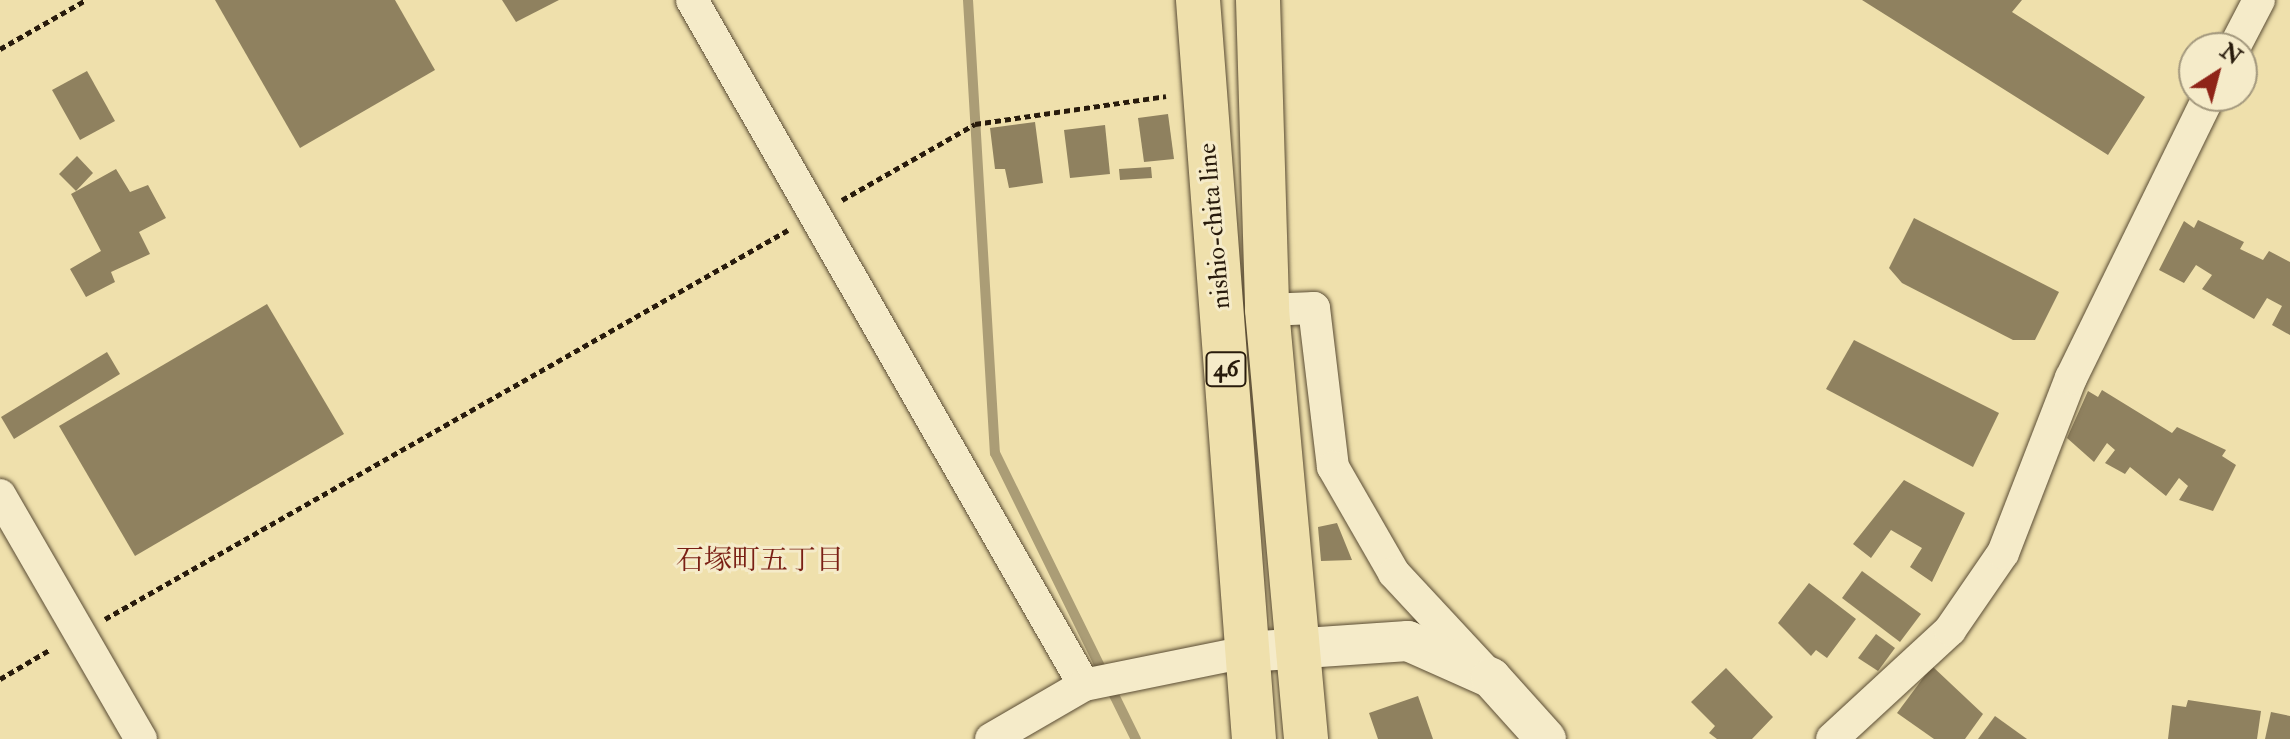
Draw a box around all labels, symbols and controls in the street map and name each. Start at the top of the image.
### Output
north arrow [2178,32,2258,112]
text: N [2215,37,2247,71]
street label: nishio-chita line [1192,142,1238,310]
road number: 46 [1204,349,1248,389]
district label: 石塚町五丁目 [676,544,844,578]

